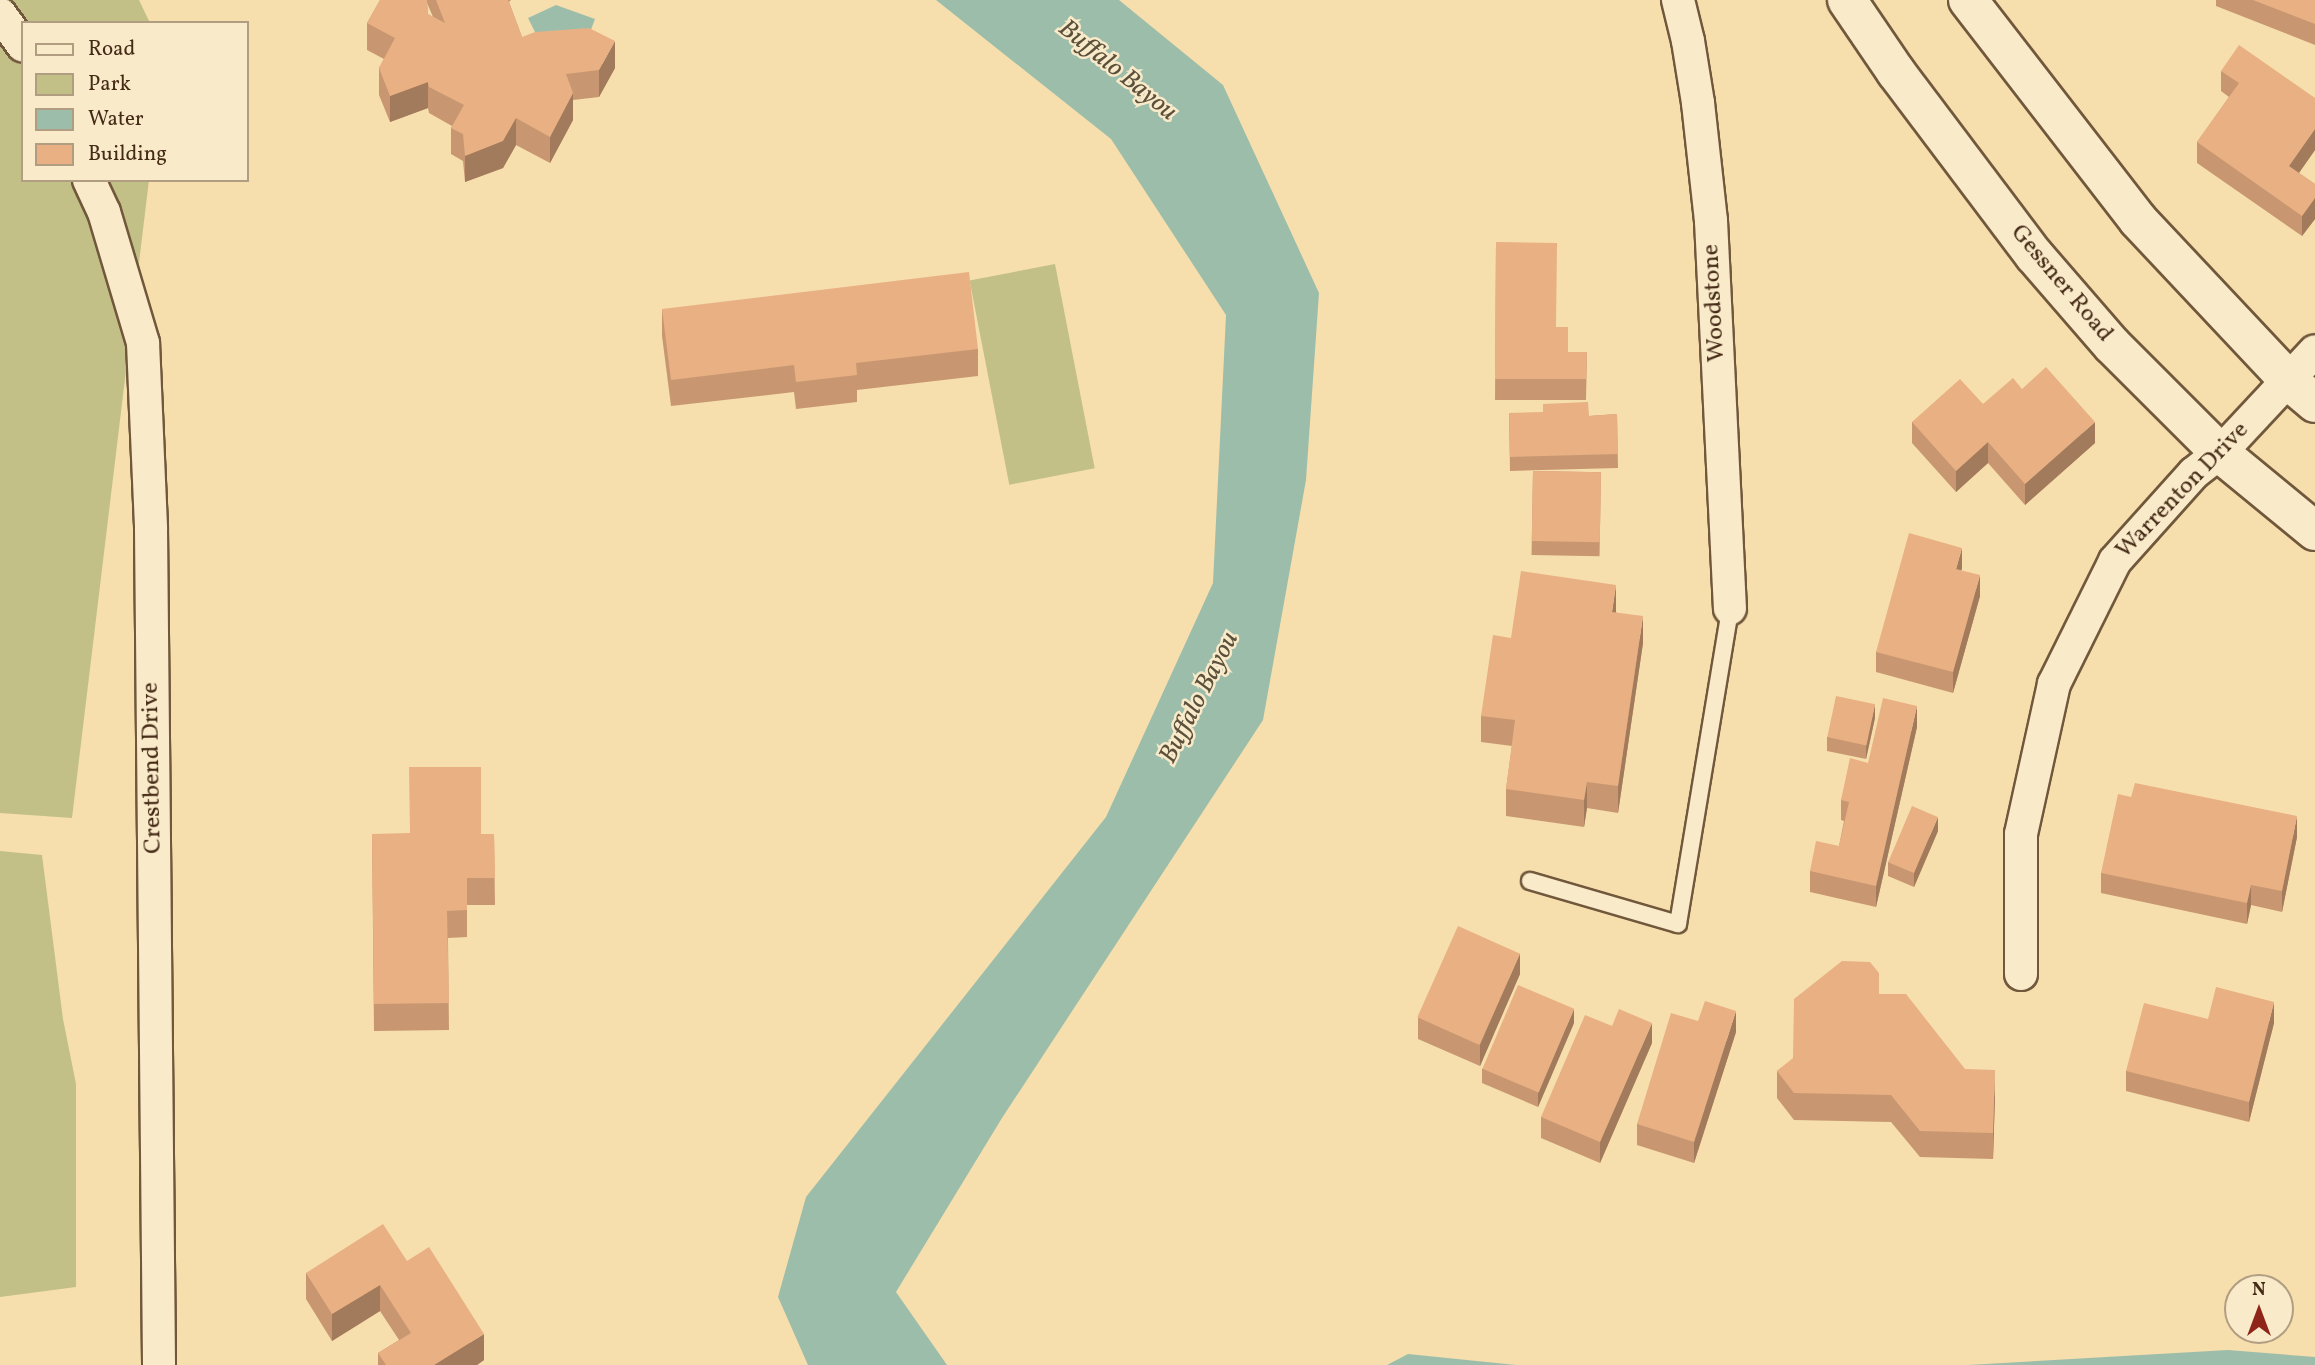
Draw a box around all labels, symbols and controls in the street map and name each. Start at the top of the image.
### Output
water label: Buffalo Bayou [1051,14,1183,128]
legend [21,21,248,182]
text: Road [88,35,135,64]
text: Park [88,70,131,99]
text: Water [88,105,144,134]
text: Building [88,140,167,169]
street label: Gessner Road [2004,220,2118,348]
street label: Woodstone [1698,243,1732,363]
street label: Warrenton Drive [2111,417,2255,565]
water label: Buffalo Bayou [1153,627,1247,769]
street label: Crestbend Drive [137,682,169,854]
north arrow [2224,1274,2294,1344]
text: N [2252,1277,2266,1303]

